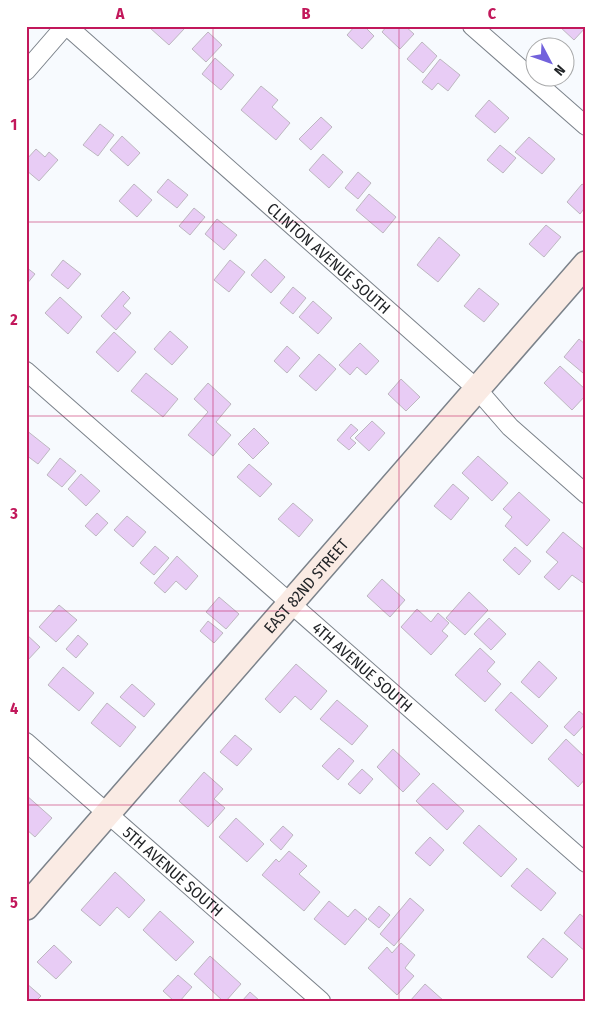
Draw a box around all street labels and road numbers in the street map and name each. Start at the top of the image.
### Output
street label: CLINTON AVENUE SOUTH [263,199,394,318]
street label: EAST 82ND STREET [260,535,353,637]
street label: 4TH AVENUE SOUTH [308,618,416,716]
street label: 5TH AVENUE SOUTH [119,823,227,921]

